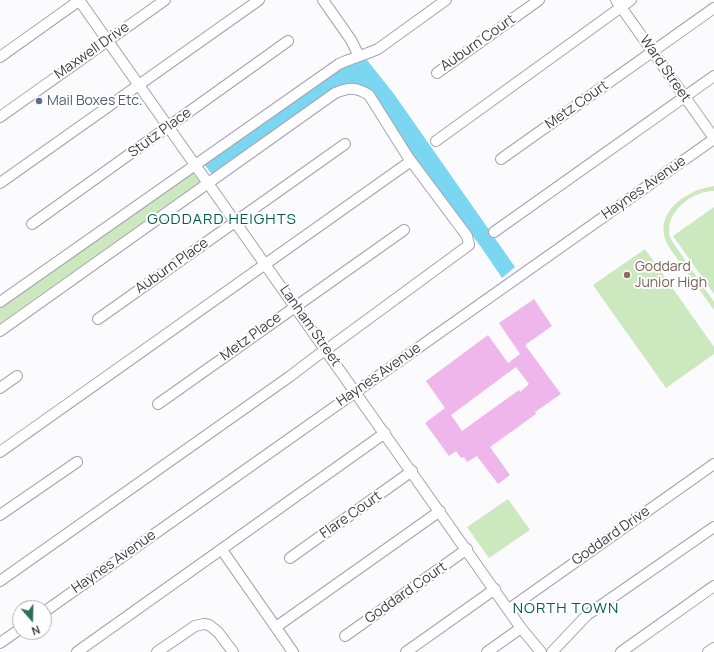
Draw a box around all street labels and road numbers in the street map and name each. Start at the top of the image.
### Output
street label: Auburn Court [437,11,519,75]
street label: Maxwell Drive [51,19,133,83]
street label: Ward Street [636,32,694,106]
street label: Metz Court [542,77,612,133]
street label: Stutz Place [125,105,195,161]
street label: Haynes Avenue [599,153,689,223]
street label: Auburn Place [132,235,212,297]
street label: Lanham Street [276,282,344,370]
street label: Metz Place [217,309,285,365]
street label: Haynes Avenue [334,340,424,410]
street label: Flare Court [317,488,385,542]
street label: Goddard Drive [569,503,653,569]
street label: Haynes Avenue [69,527,159,597]
street label: Goddard Court [362,559,450,627]

